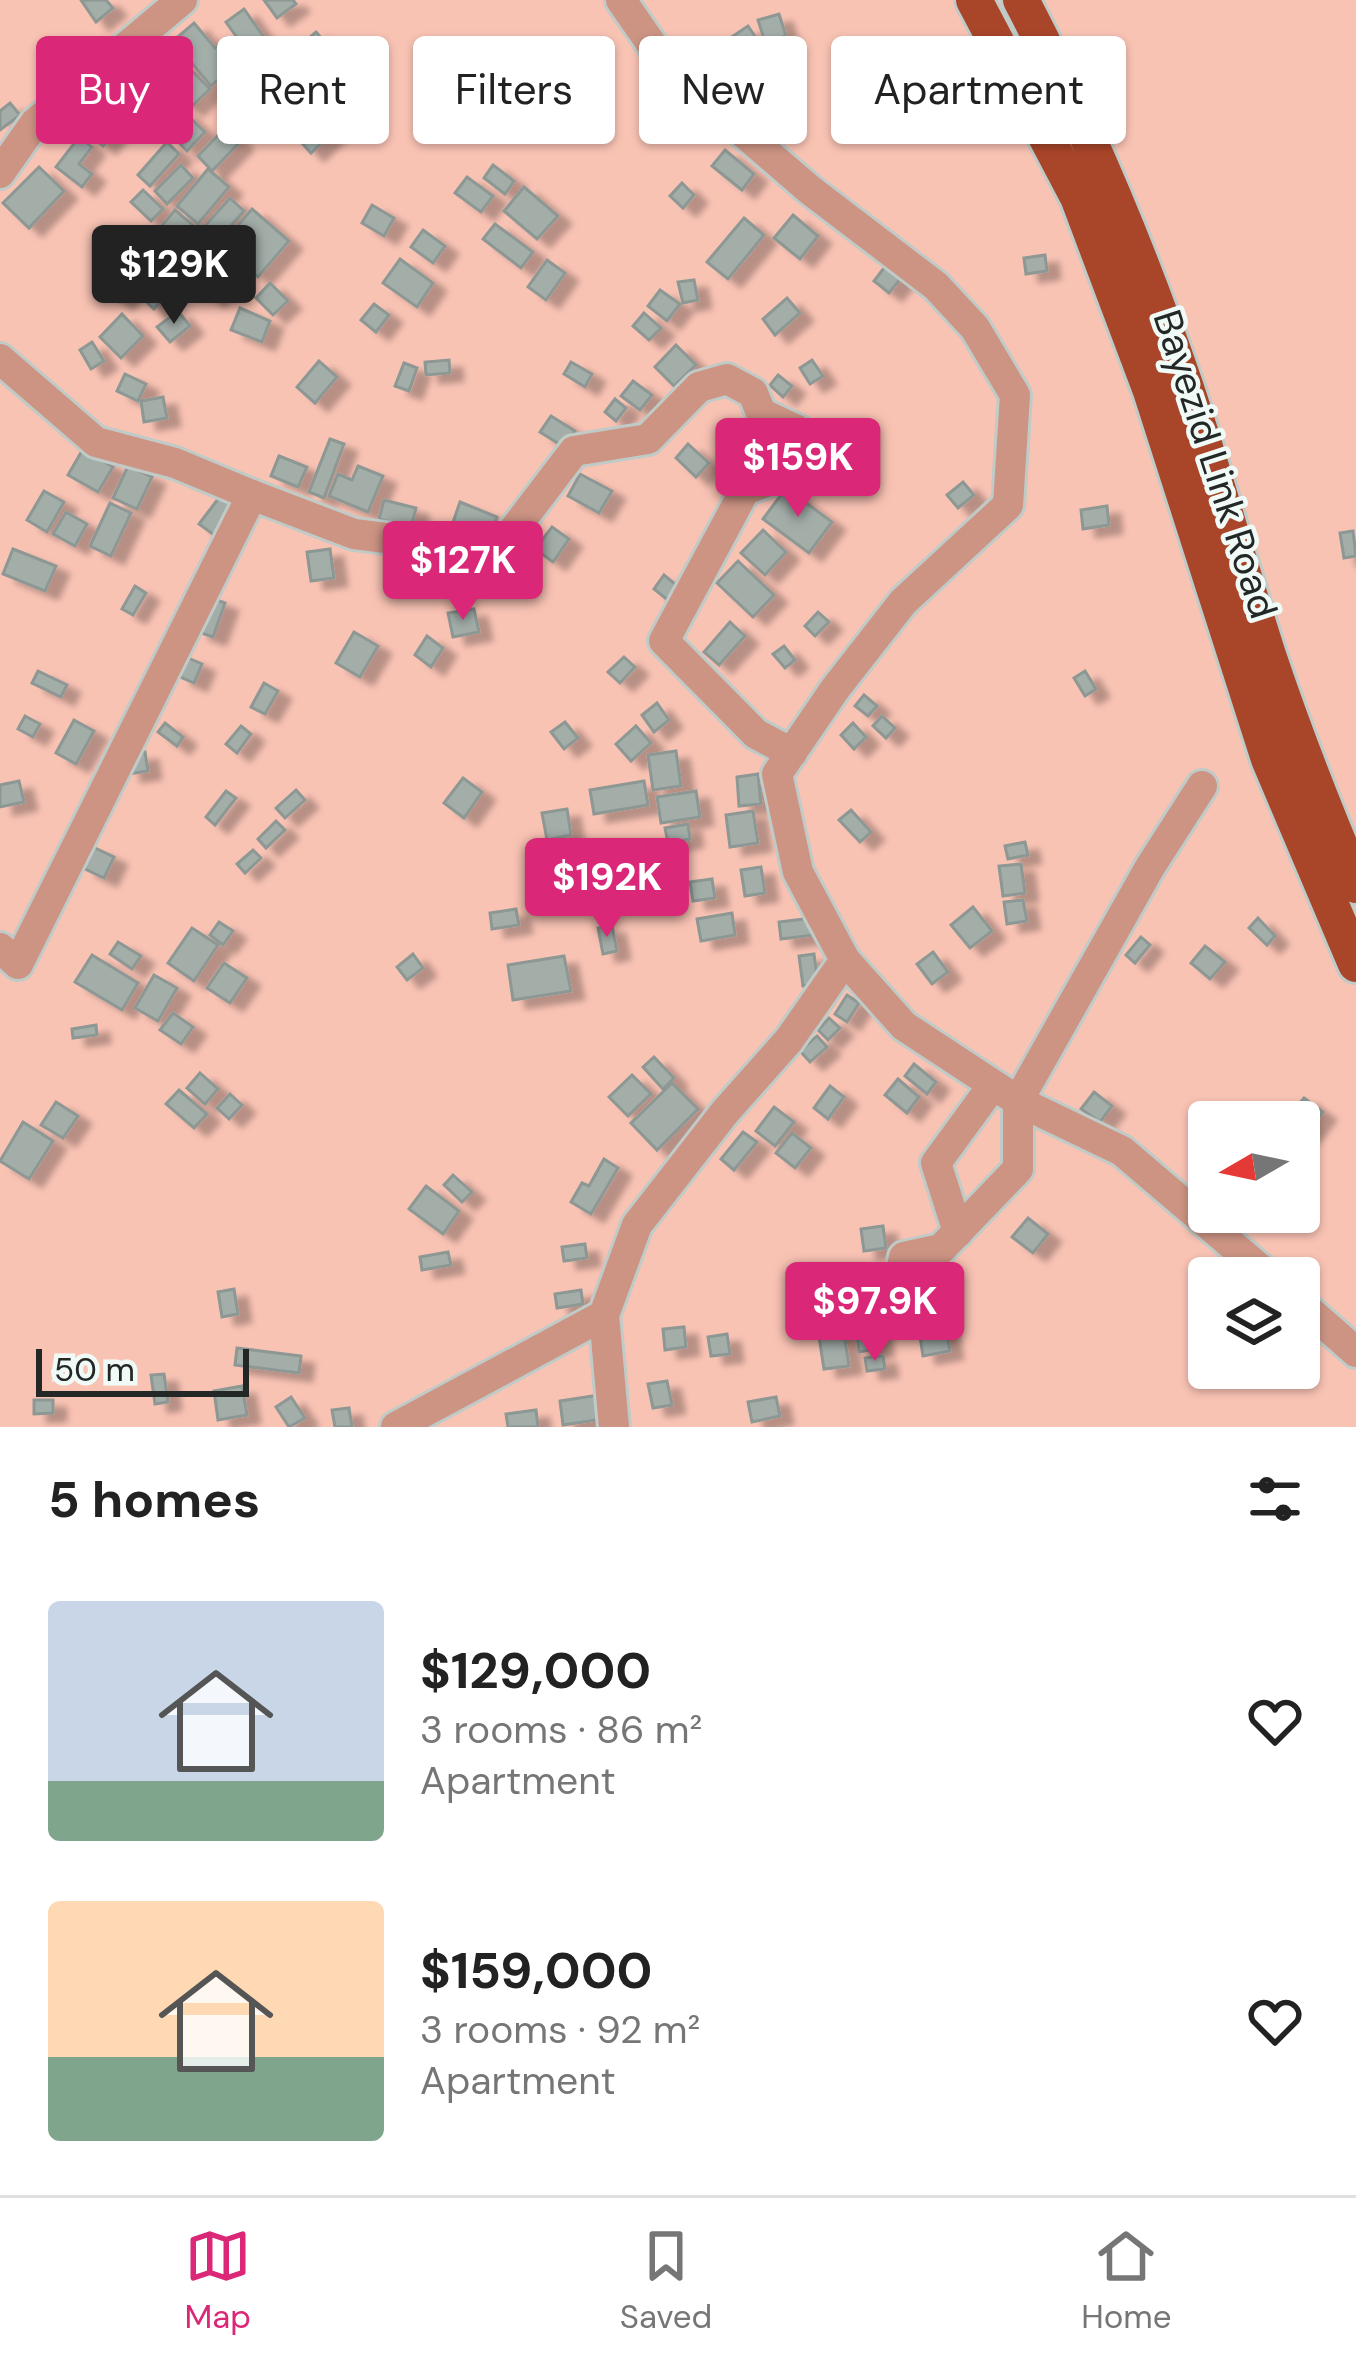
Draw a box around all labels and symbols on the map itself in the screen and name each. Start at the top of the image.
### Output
pin: $129K [90,225,258,327]
street label: Bayezid Link Road [1142,303,1289,625]
pin: $159K [714,418,882,520]
pin: $127K [379,521,547,623]
pin: $192K [523,838,691,940]
north arrow [1188,1101,1320,1233]
pin: $97.9K [777,1262,973,1364]
scale bar [36,1343,249,1396]

